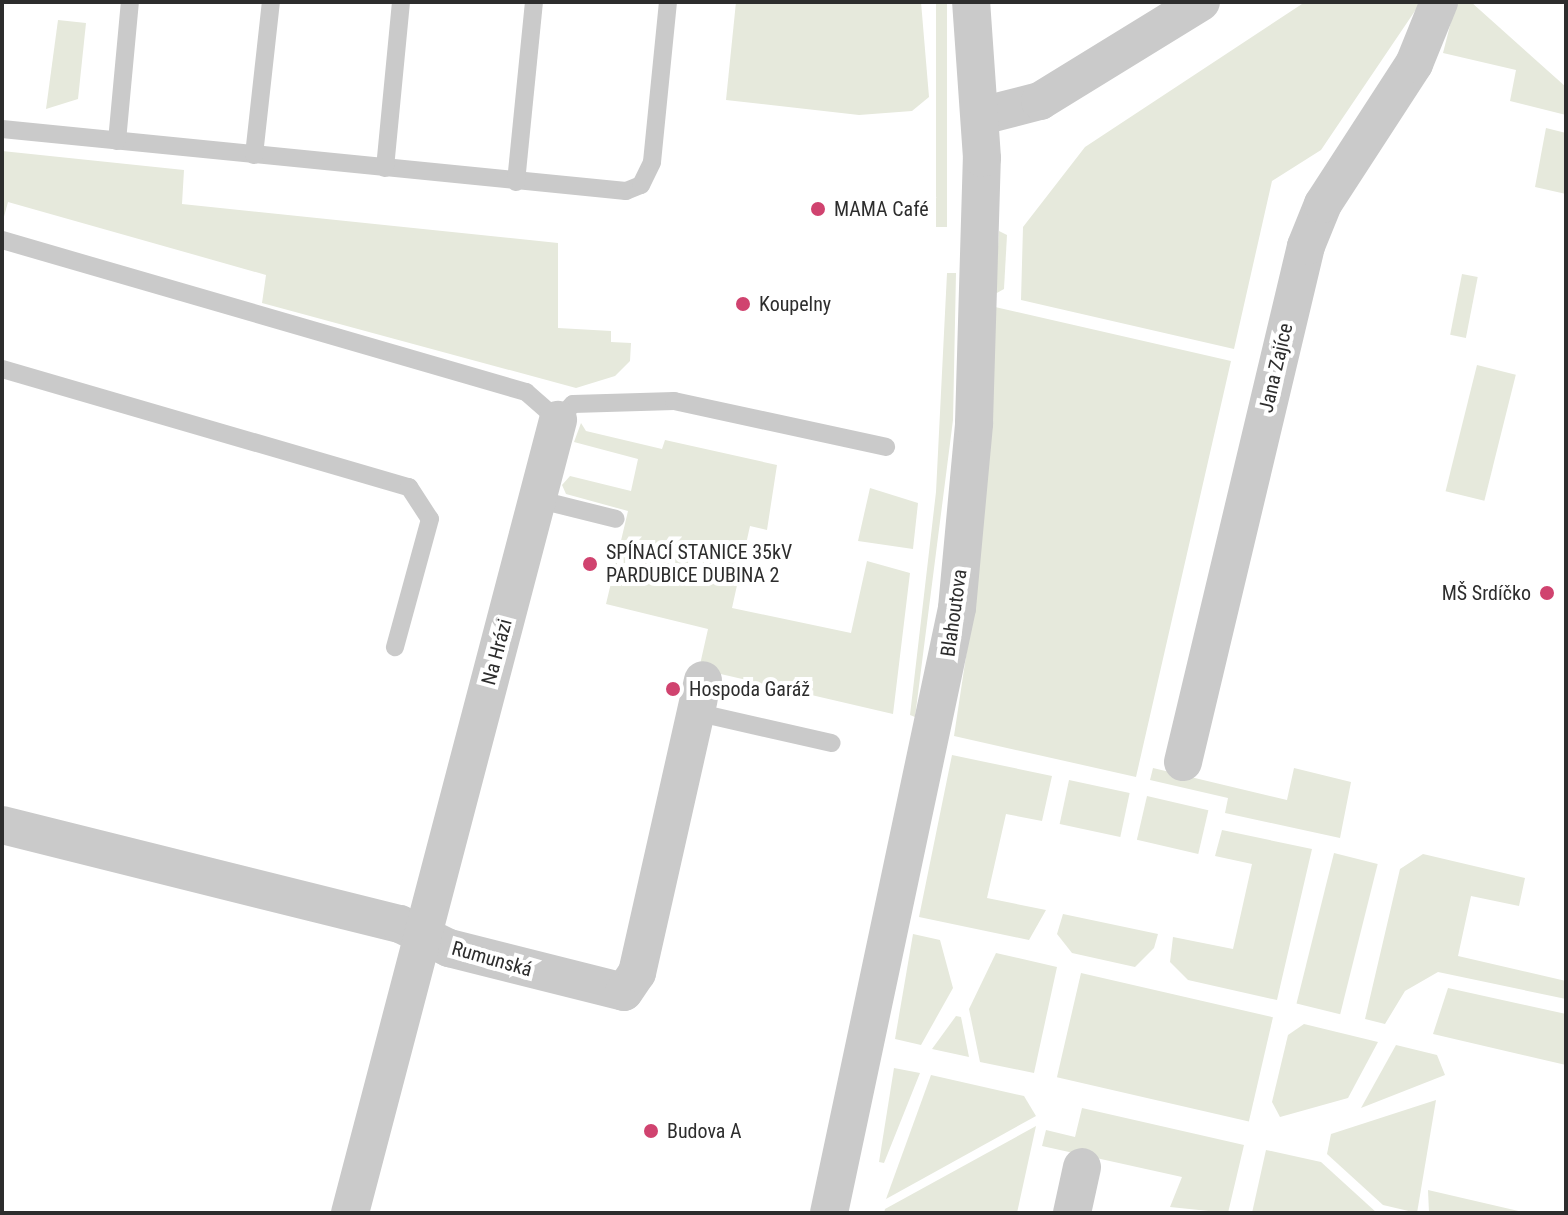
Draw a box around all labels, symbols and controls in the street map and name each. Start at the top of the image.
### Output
place label: MAMA Café [834,197,929,221]
marker: MAMA Café [809,200,827,218]
place label: Koupelny [759,292,831,316]
marker: Koupelny [734,295,752,313]
street label: Jana Zajíce [1254,321,1298,415]
place label: SPÍNACÍ STANICE 35kV PARDUBICE DUBINA 2 [606,540,792,587]
marker: SPÍNACÍ STANICE 35kV PARDUBICE DUBINA 2 [581,555,599,573]
street label: Blahoutova [936,568,972,658]
place label: MŠ Srdíčko [1442,581,1531,605]
marker: MŠ Srdíčko [1538,584,1556,602]
street label: Na Hrázi [477,616,517,688]
place label: Hospoda Garáž [689,677,810,701]
marker: Hospoda Garáž [664,680,682,698]
street label: Rumunská [449,936,535,982]
place label: Budova A [667,1119,742,1143]
marker: Budova A [642,1122,660,1140]

